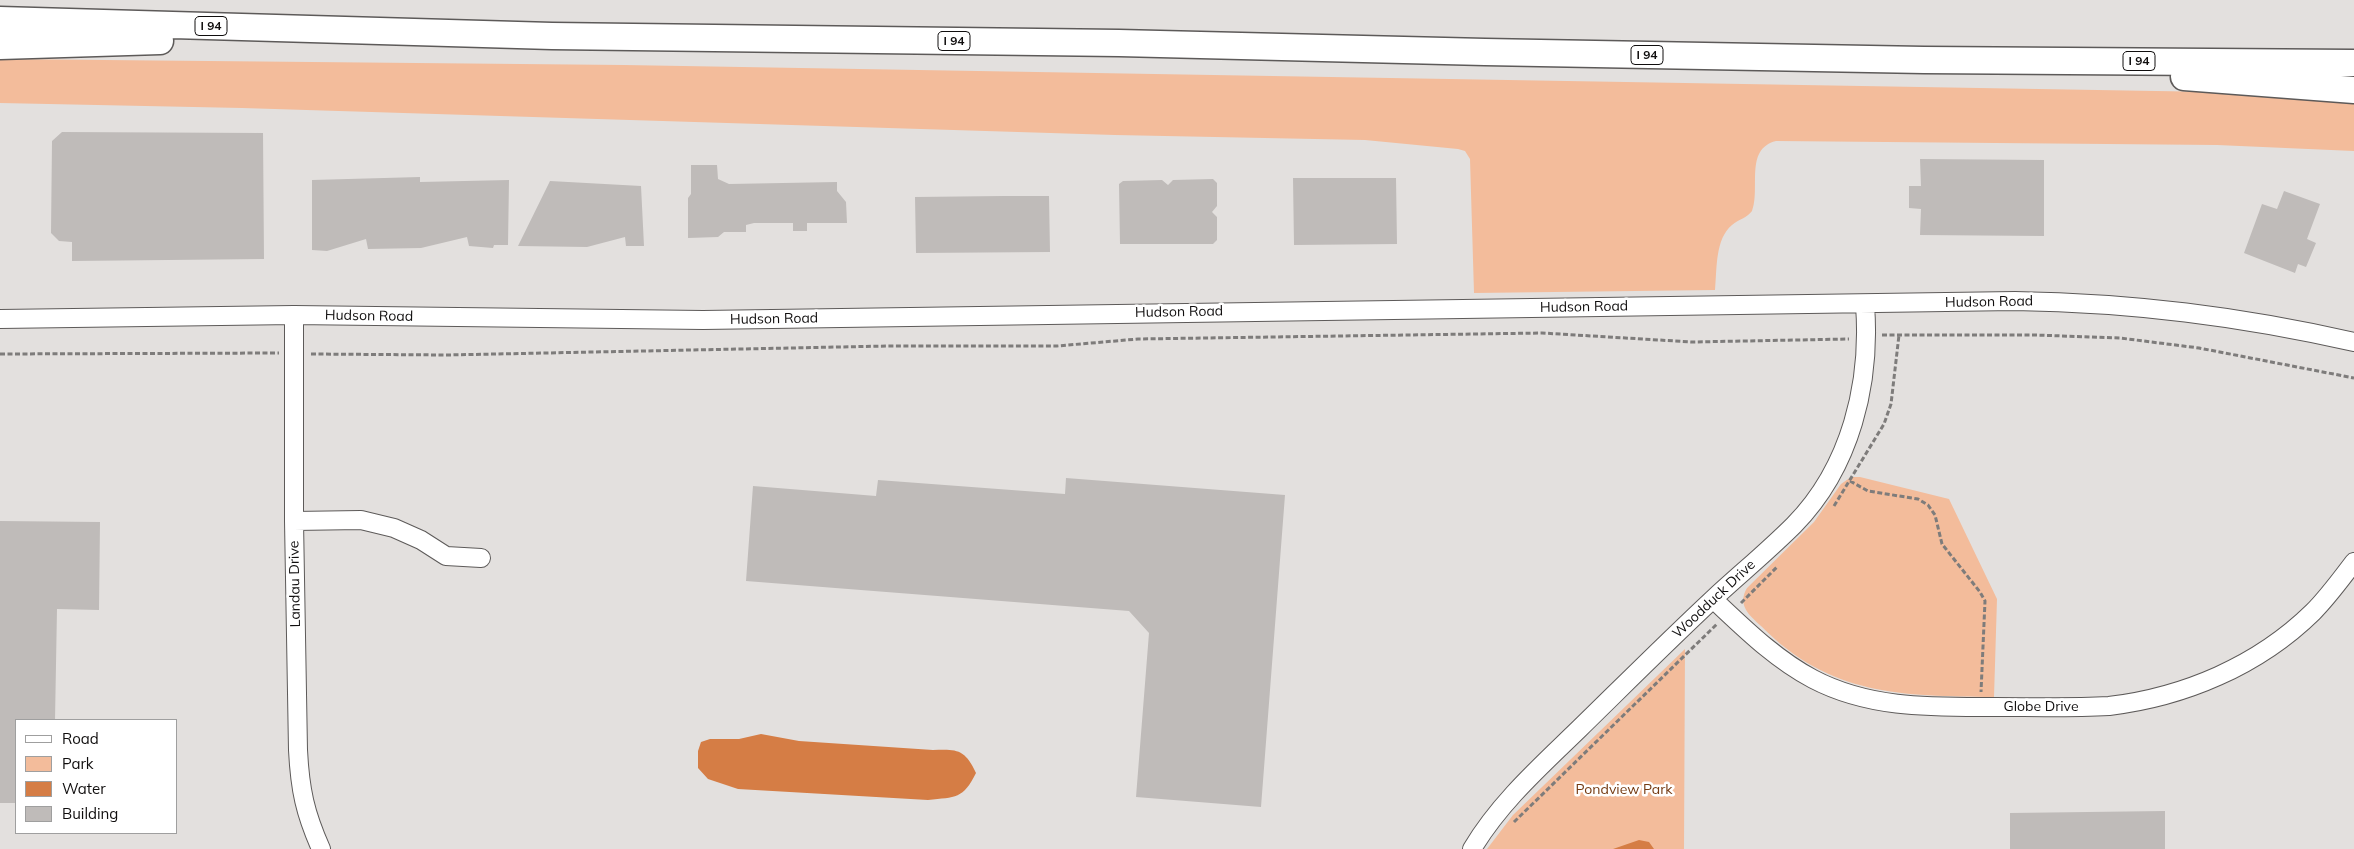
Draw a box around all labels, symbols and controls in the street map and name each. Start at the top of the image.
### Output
road number: I 94 [195,16,227,36]
road number: I 94 [938,31,970,50]
road number: I 94 [1631,46,1663,64]
road number: I 94 [2123,51,2155,70]
street label: Hudson Road [1945,293,2033,311]
street label: Hudson Road [1540,298,1628,316]
street label: Hudson Road [1135,303,1223,321]
street label: Hudson Road [325,307,413,325]
street label: Hudson Road [730,310,818,328]
street label: Landau Drive [286,541,304,627]
street label: Woodduck Drive [1669,556,1759,642]
street label: Globe Drive [2003,699,2079,715]
legend [15,719,178,834]
text: Road [62,729,99,748]
text: Park [62,754,94,773]
text: Water [62,779,106,798]
park label: Pondview Park [1576,782,1672,798]
text: Building [62,804,118,823]

